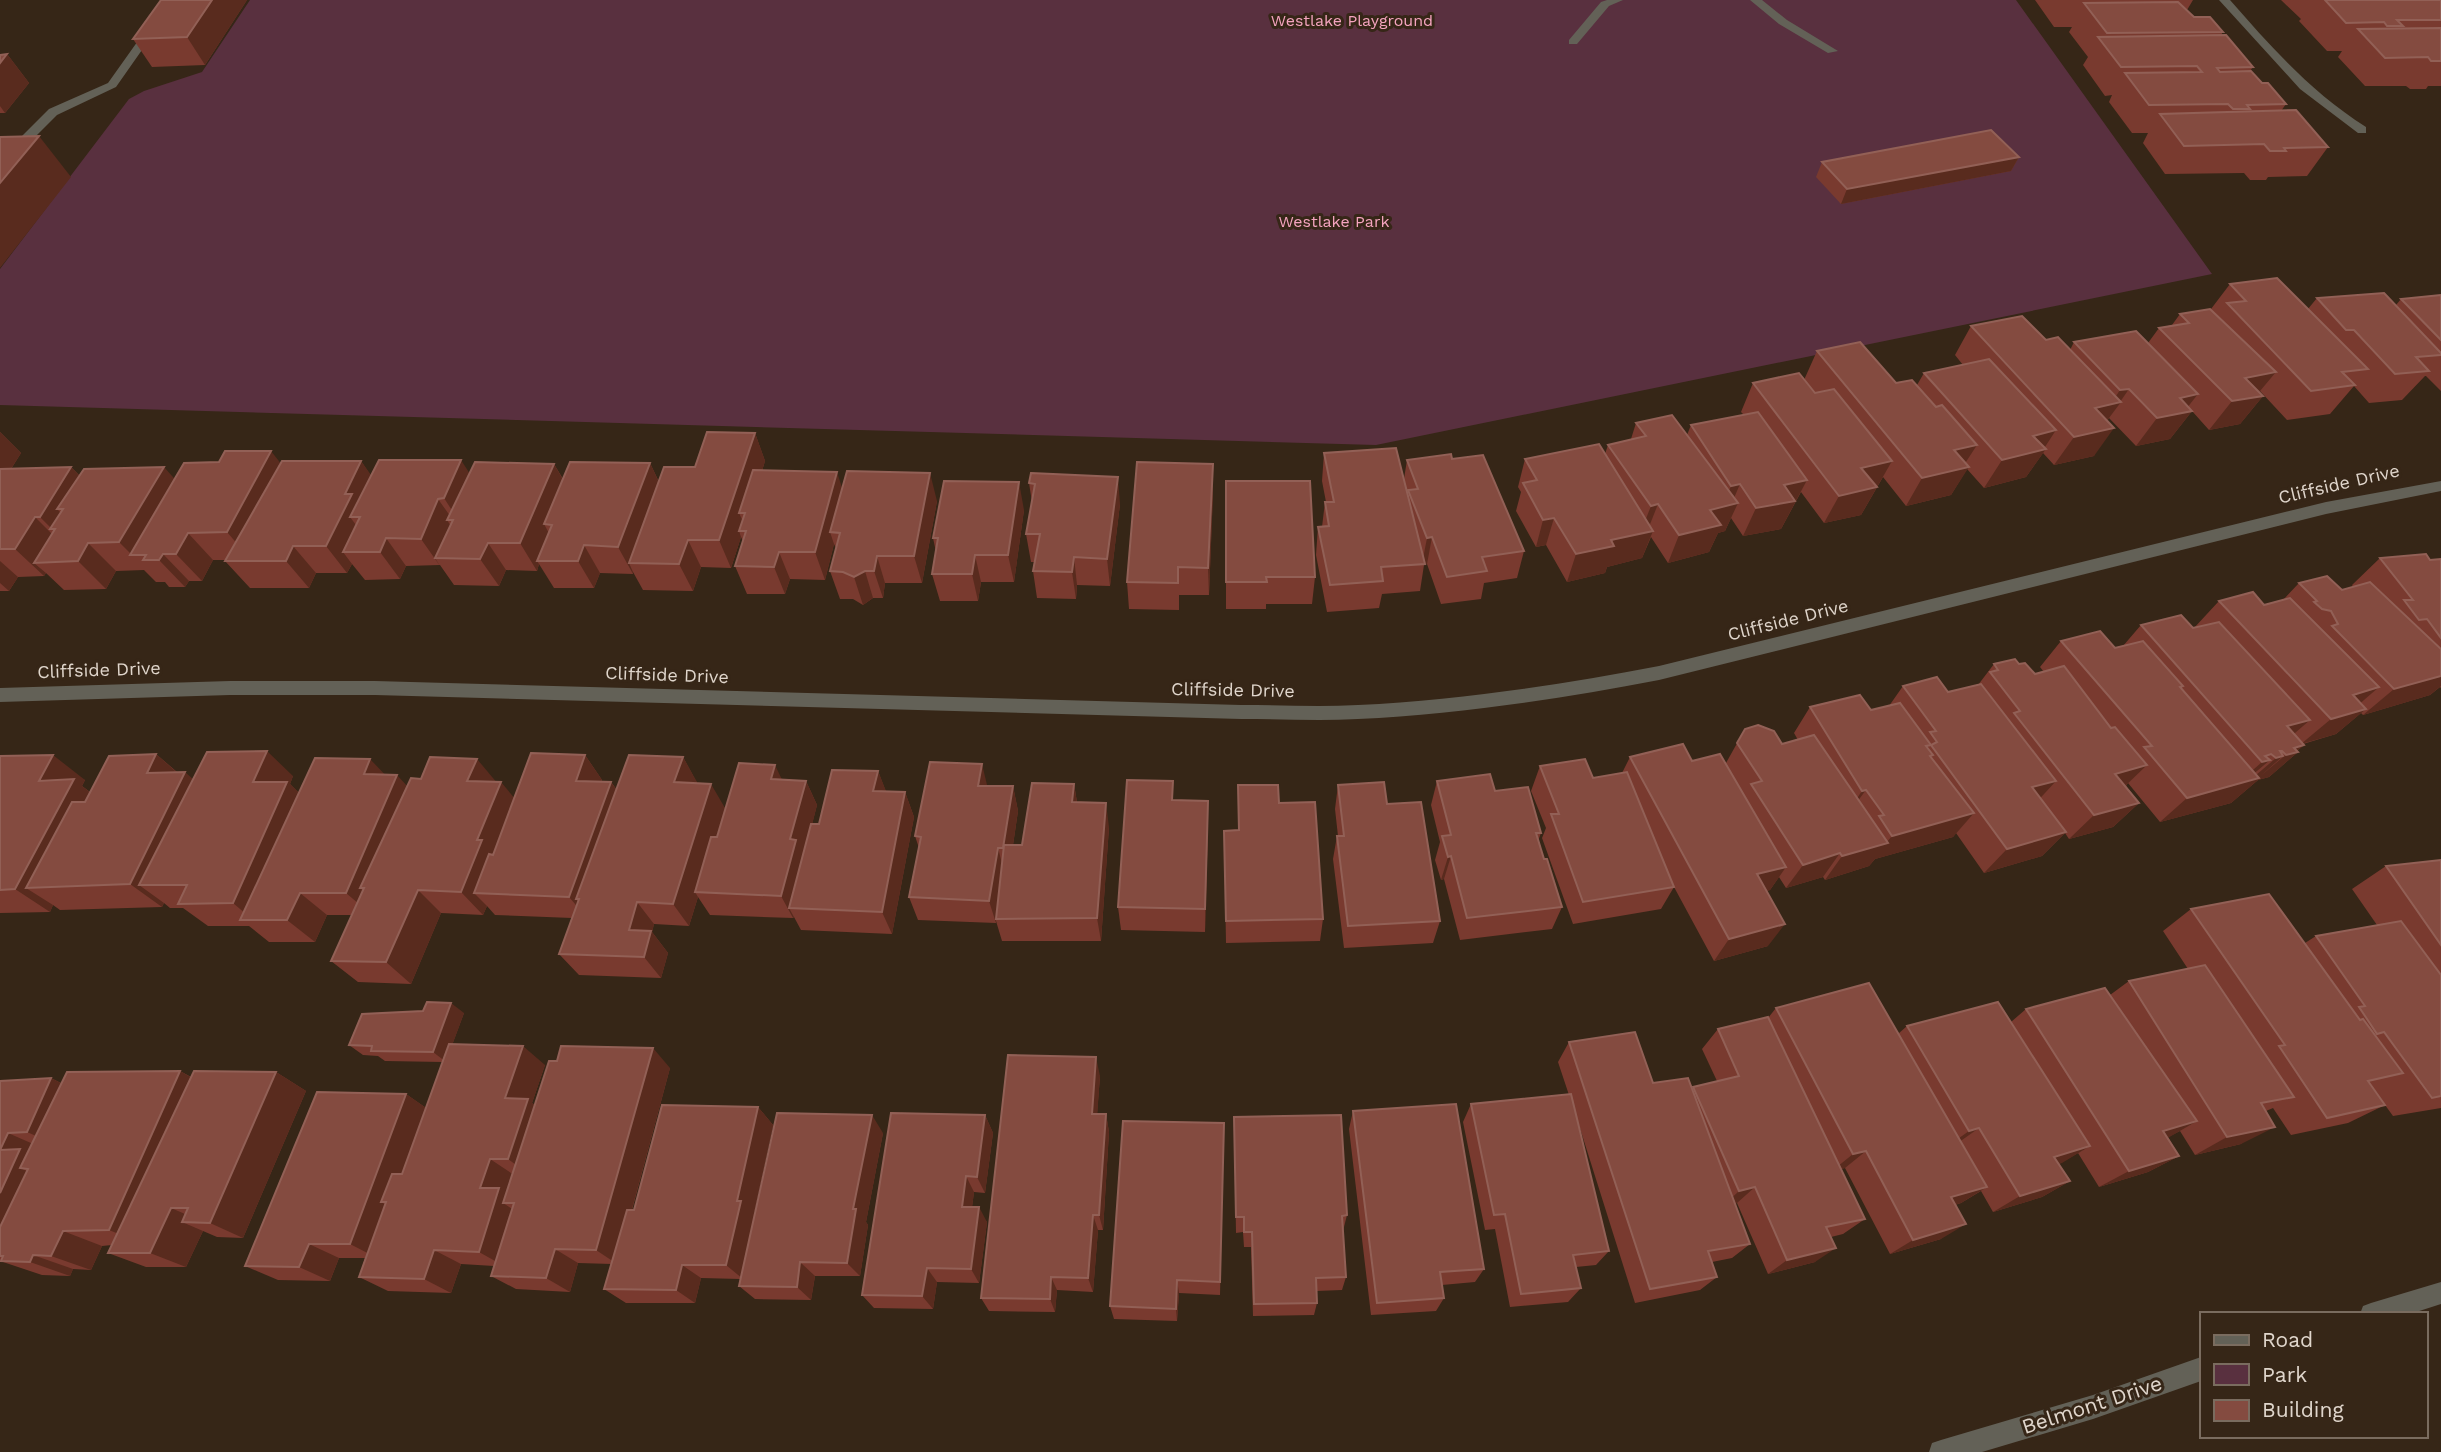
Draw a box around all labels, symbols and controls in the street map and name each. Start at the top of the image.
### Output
park label: Westlake Playground [1271,11,1433,30]
park label: Westlake Park [1278,212,1390,231]
street label: Cliffside Drive [2276,459,2401,508]
street label: Cliffside Drive [1725,594,1850,645]
street label: Cliffside Drive [37,657,161,682]
street label: Cliffside Drive [605,662,729,687]
street label: Cliffside Drive [1171,678,1295,701]
legend [2200,1312,2427,1438]
text: Road [2262,1327,2313,1352]
text: Park [2262,1362,2307,1387]
street label: Belmont Drive [2019,1370,2165,1439]
text: Building [2262,1397,2344,1422]

